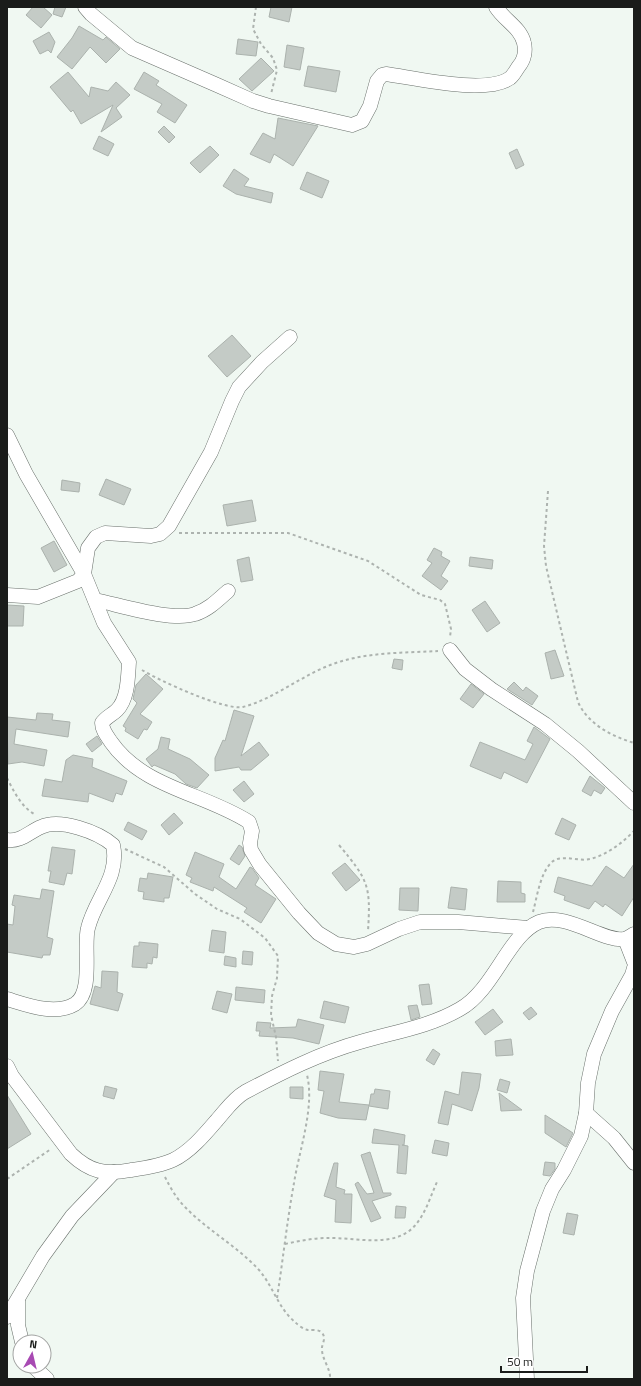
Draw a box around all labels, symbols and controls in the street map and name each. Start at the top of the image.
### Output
north arrow [12,1334,52,1374]
text: N [29,1336,38,1353]
scale bar [501,1348,587,1374]
text: 50 m [507,1352,533,1371]

